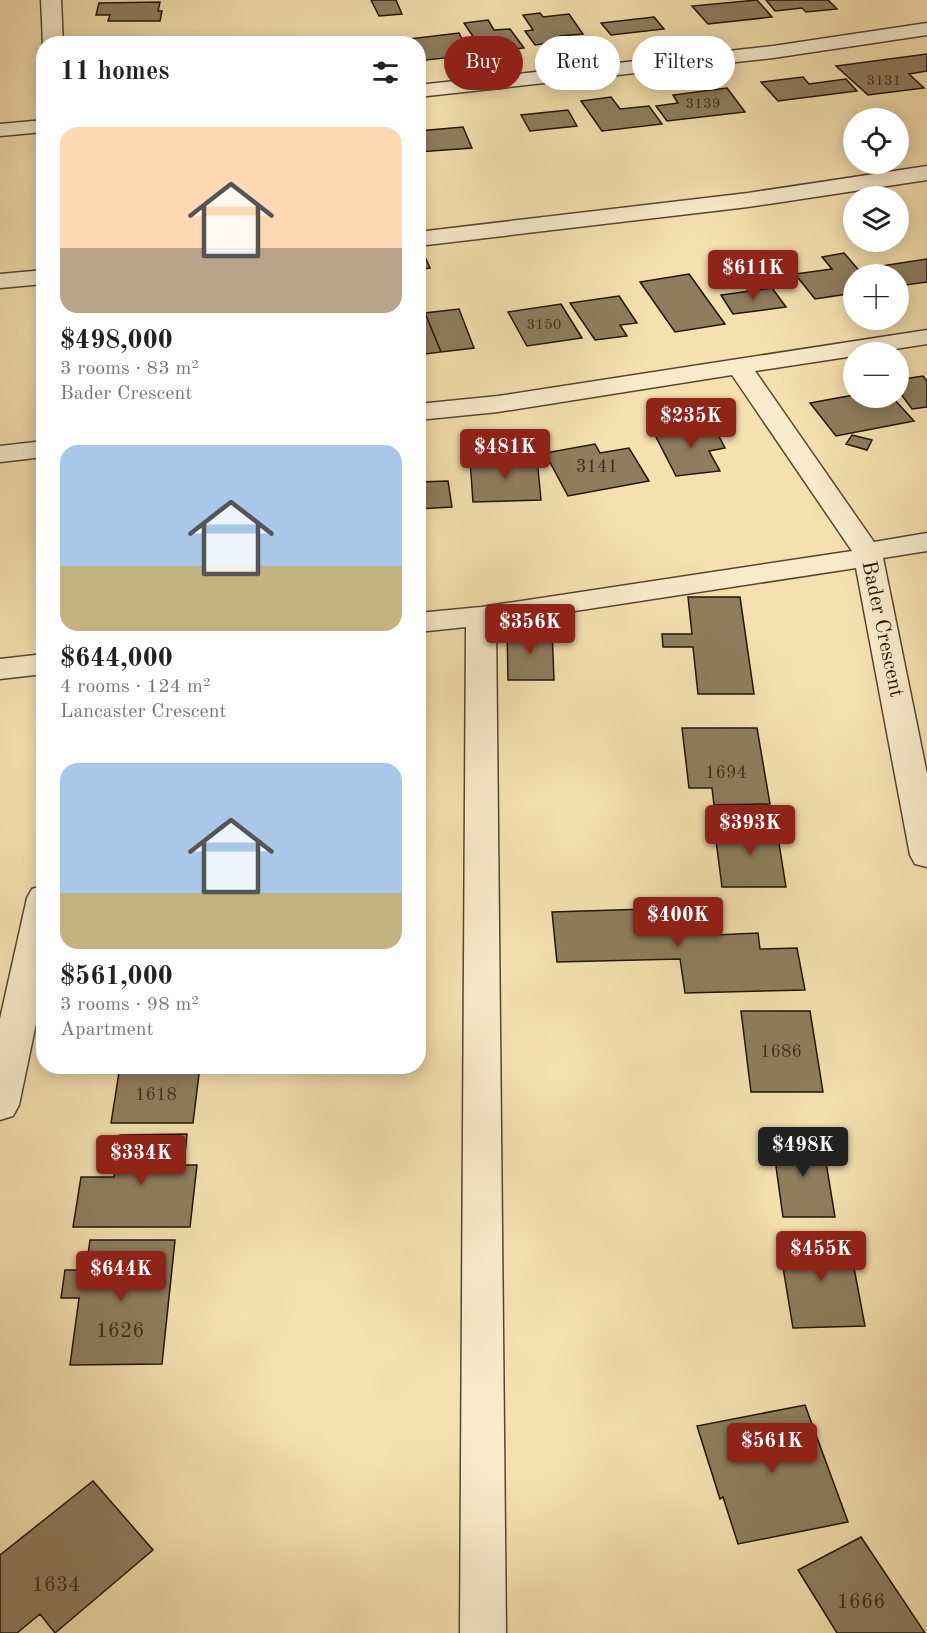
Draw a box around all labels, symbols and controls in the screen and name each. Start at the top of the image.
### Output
chip: Buy [444,36,523,90]
chip: Rent [535,36,620,90]
chip: Filters [632,36,735,90]
icon: filters [369,56,402,89]
text: 11 homes [60,59,169,85]
house number: 3131 [867,74,901,89]
house number: 3139 [686,97,720,112]
map controls [843,108,909,408]
button: locate [843,108,909,174]
icon: home [177,166,285,274]
button: layers [843,186,909,252]
pin: $611K [711,250,795,301]
text: $611K [722,259,784,279]
button: + [843,264,909,330]
house number: 3150 [527,318,561,333]
text: $498,000 [60,328,173,354]
button: − [843,342,909,408]
text: 3 rooms · 83 m² [60,359,199,379]
text: Bader Crescent [60,384,192,404]
pin: $235K [649,398,733,449]
text: $235K [660,407,722,427]
pin: $481K [463,429,547,480]
text: $481K [474,438,536,458]
house number: 3141 [576,458,618,476]
icon: home [177,484,285,592]
street label: Bader Crescent [857,559,907,699]
pin: $356K [488,604,572,655]
text: $356K [499,613,561,633]
text: $644,000 [60,646,173,672]
text: 4 rooms · 124 m² [60,677,210,697]
text: Lancaster Crescent [60,702,227,722]
house number: 1694 [705,764,747,782]
icon: home [177,802,285,910]
pin: $393K [708,805,792,856]
text: $393K [719,814,781,834]
pin: $400K [636,897,720,948]
text: $400K [647,906,709,926]
text: $561,000 [60,964,173,990]
text: 3 rooms · 98 m² [60,995,199,1015]
text: Apartment [60,1020,154,1040]
house number: 1686 [760,1043,802,1061]
house number: 1618 [135,1086,177,1104]
pin: $498K [761,1127,845,1178]
pin: $334K [99,1135,183,1186]
text: $498K [772,1136,834,1156]
text: $334K [110,1144,172,1164]
pin: $455K [779,1231,863,1282]
text: $455K [790,1240,852,1260]
pin: $644K [79,1251,163,1302]
text: $644K [90,1260,152,1280]
house number: 1626 [96,1321,144,1342]
pin: $561K [730,1423,814,1474]
text: $561K [741,1432,803,1452]
house number: 1634 [32,1575,80,1596]
house number: 1666 [837,1592,885,1613]

